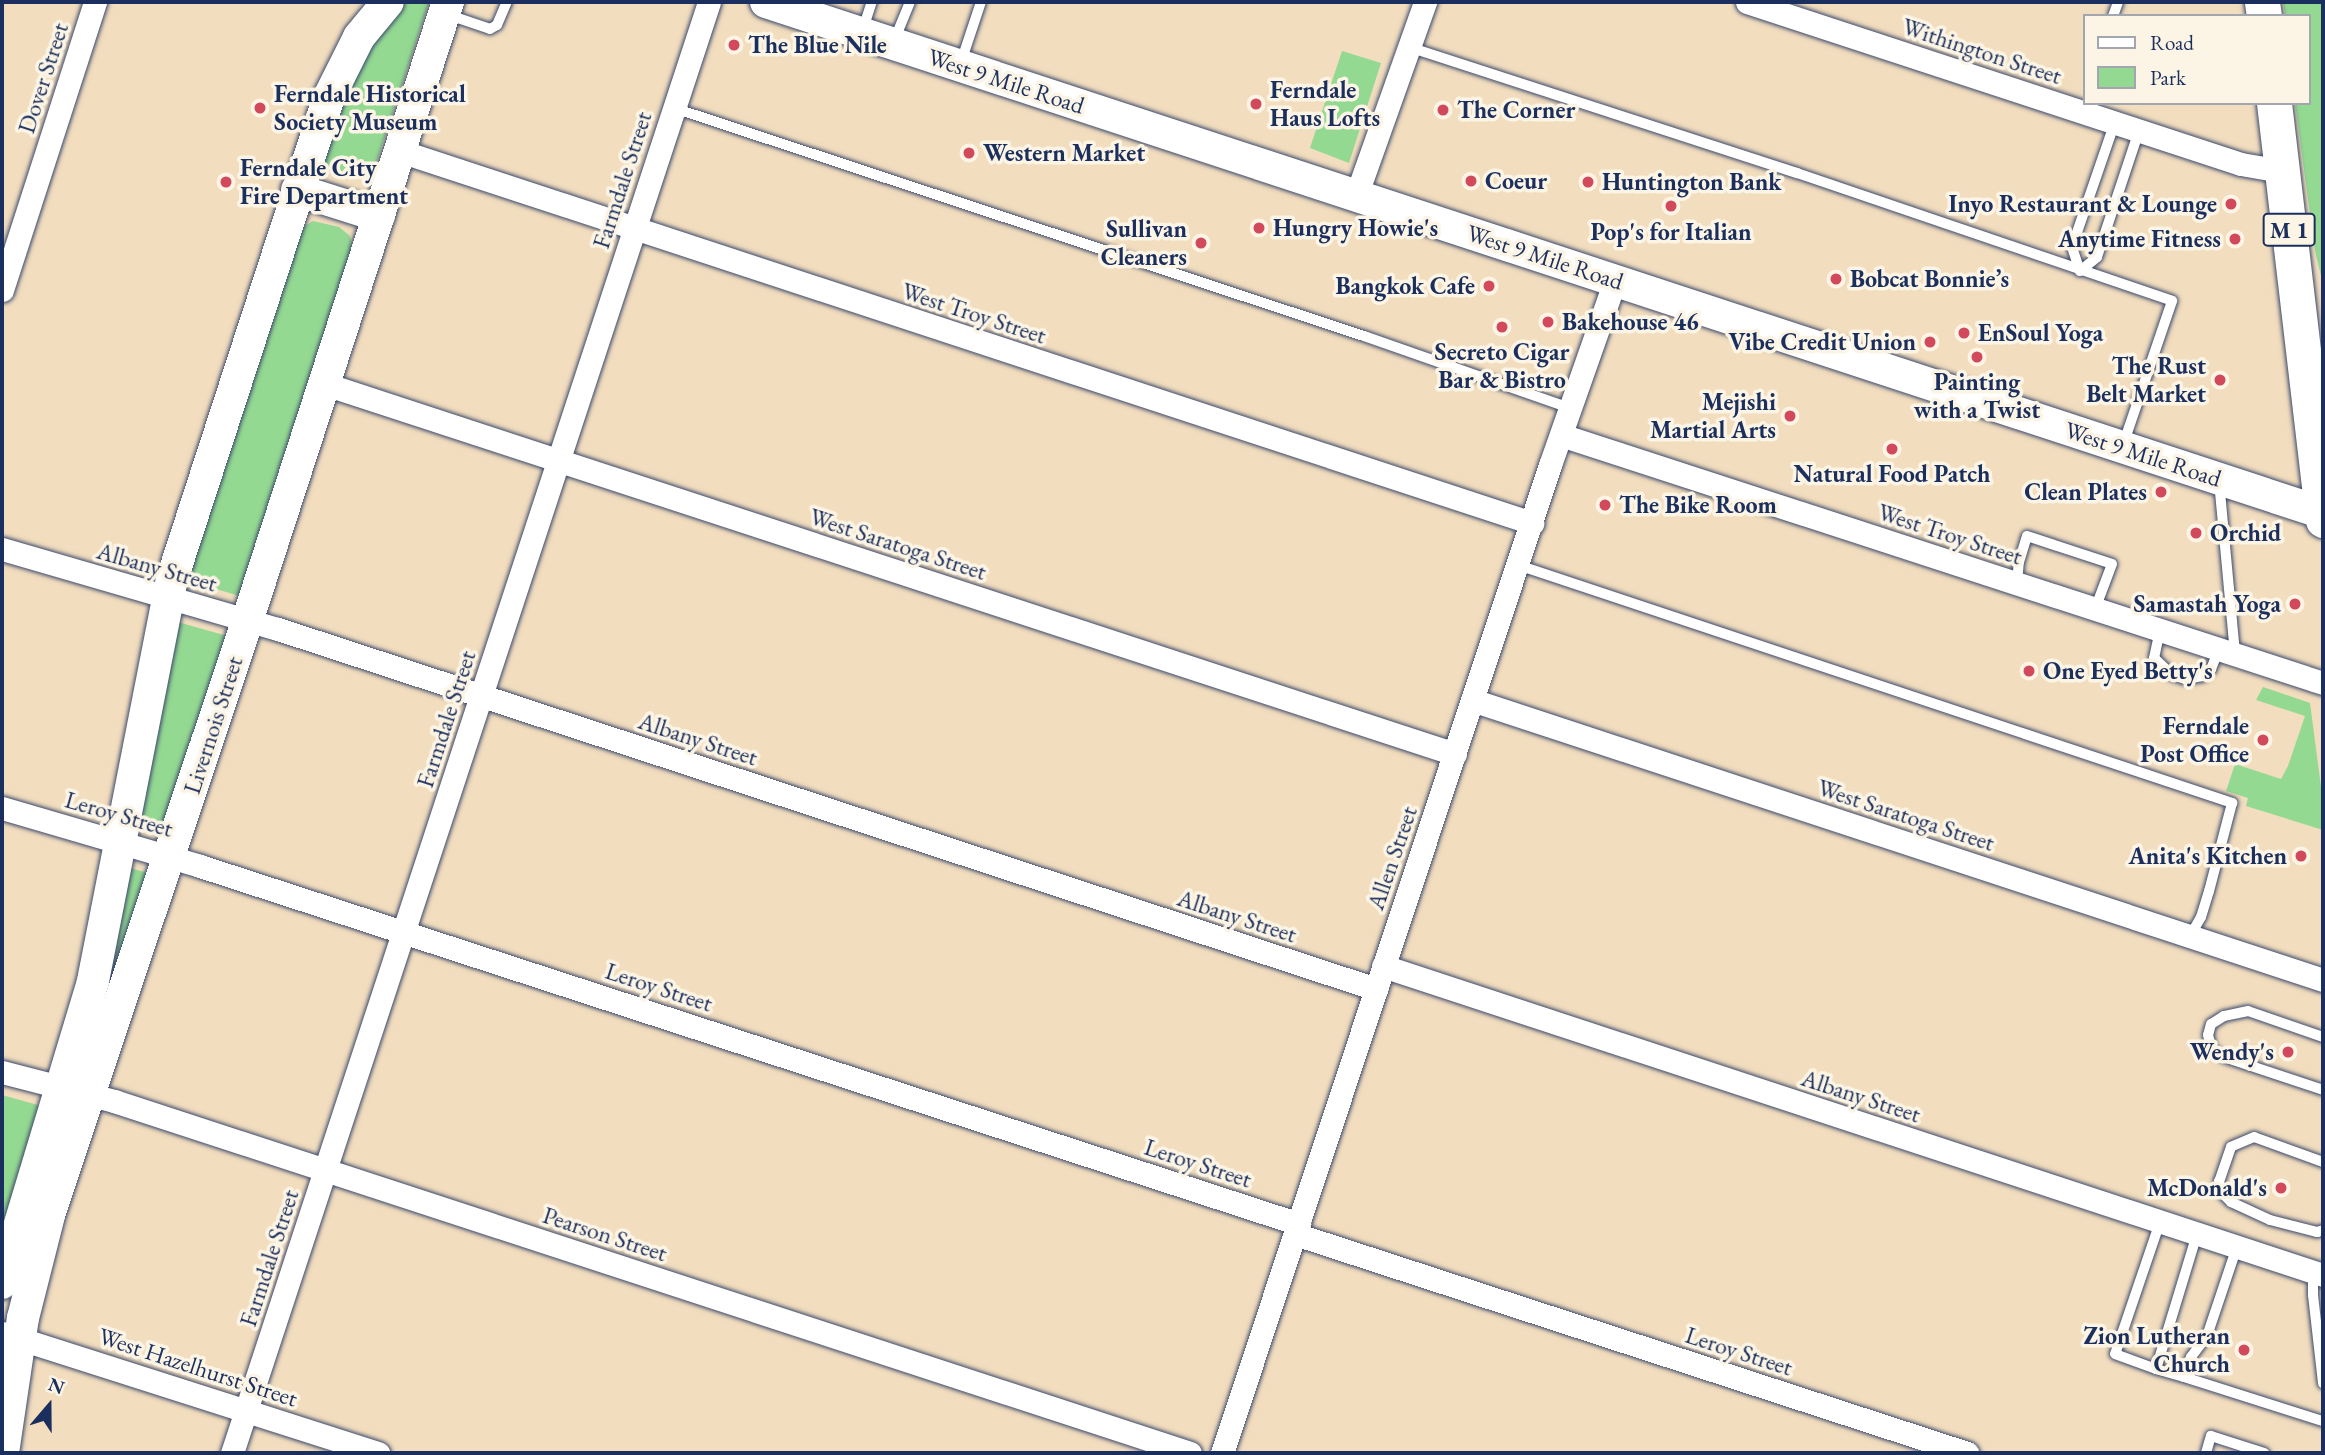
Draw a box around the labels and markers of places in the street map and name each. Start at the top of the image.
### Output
place label: The Blue Nile [748,31,887,59]
marker: The Blue Nile [726,37,742,53]
place label: Ferndale Haus Lofts [1270,76,1380,132]
place label: Ferndale Historical Society Museum [274,80,466,136]
marker: Ferndale Haus Lofts [1248,96,1264,112]
place label: The Corner [1457,96,1575,124]
marker: Ferndale Historical Society Museum [252,100,268,116]
marker: The Corner [1435,102,1451,118]
place label: Western Market [983,139,1145,167]
marker: Western Market [961,145,977,161]
place label: Ferndale City Fire Department [240,154,408,210]
place label: Coeur [1485,167,1547,195]
place label: Huntington Bank [1602,168,1781,196]
marker: Coeur [1463,173,1479,189]
marker: Ferndale City Fire Department [218,174,234,190]
marker: Huntington Bank [1580,174,1596,190]
place label: Inyo Restaurant & Lounge [1948,190,2217,218]
marker: Inyo Restaurant & Lounge [2223,196,2239,212]
marker: Pop's for Italian [1663,198,1679,214]
place label: Hungry Howie's [1273,214,1438,242]
place label: Sullivan Cleaners [1101,215,1187,271]
place label: Pop's for Italian [1590,218,1752,246]
marker: Hungry Howie's [1251,220,1267,236]
place label: Anytime Fitness [2058,225,2221,253]
marker: Anytime Fitness [2227,231,2243,247]
marker: Sullivan Cleaners [1193,235,1209,251]
place label: Bobcat Bonnie’s [1850,265,2009,293]
marker: Bobcat Bonnie’s [1828,271,1844,287]
place label: Bangkok Cafe [1335,272,1475,300]
marker: Bangkok Cafe [1481,278,1497,294]
place label: Bakehouse 46 [1562,308,1699,336]
marker: Bakehouse 46 [1540,314,1556,330]
marker: Secreto Cigar Bar & Bistro [1494,319,1510,335]
place label: EnSoul Yoga [1978,319,2103,347]
marker: EnSoul Yoga [1956,325,1972,341]
place label: Vibe Credit Union [1728,328,1916,356]
marker: Vibe Credit Union [1922,334,1938,350]
place label: Secreto Cigar Bar & Bistro [1435,338,1569,394]
marker: Painting with a Twist [1969,349,1985,365]
place label: The Rust Belt Market [2086,352,2206,408]
place label: Painting with a Twist [1914,368,2040,424]
marker: The Rust Belt Market [2212,372,2228,388]
place label: Mejishi Martial Arts [1650,388,1776,444]
marker: Mejishi Martial Arts [1782,408,1798,424]
marker: Natural Food Patch [1884,441,1900,457]
place label: Natural Food Patch [1794,460,1990,488]
place label: Clean Plates [2024,478,2147,506]
marker: Clean Plates [2153,484,2169,500]
place label: The Bike Room [1619,491,1777,519]
marker: The Bike Room [1597,497,1613,513]
place label: Orchid [2210,519,2281,547]
marker: Orchid [2188,525,2204,541]
place label: Samastah Yoga [2134,590,2281,618]
marker: Samastah Yoga [2287,596,2303,612]
place label: One Eyed Betty's [2043,657,2213,685]
marker: One Eyed Betty's [2021,663,2037,679]
place label: Ferndale Post Office [2140,712,2249,768]
marker: Ferndale Post Office [2255,732,2271,748]
place label: Anita's Kitchen [2128,842,2287,870]
marker: Anita's Kitchen [2293,848,2309,864]
place label: Wendy's [2190,1038,2274,1066]
marker: Wendy's [2280,1044,2296,1060]
place label: McDonald's [2147,1174,2267,1202]
marker: McDonald's [2273,1180,2289,1196]
place label: Zion Lutheran Church [2084,1322,2230,1378]
marker: Zion Lutheran Church [2236,1342,2252,1358]

